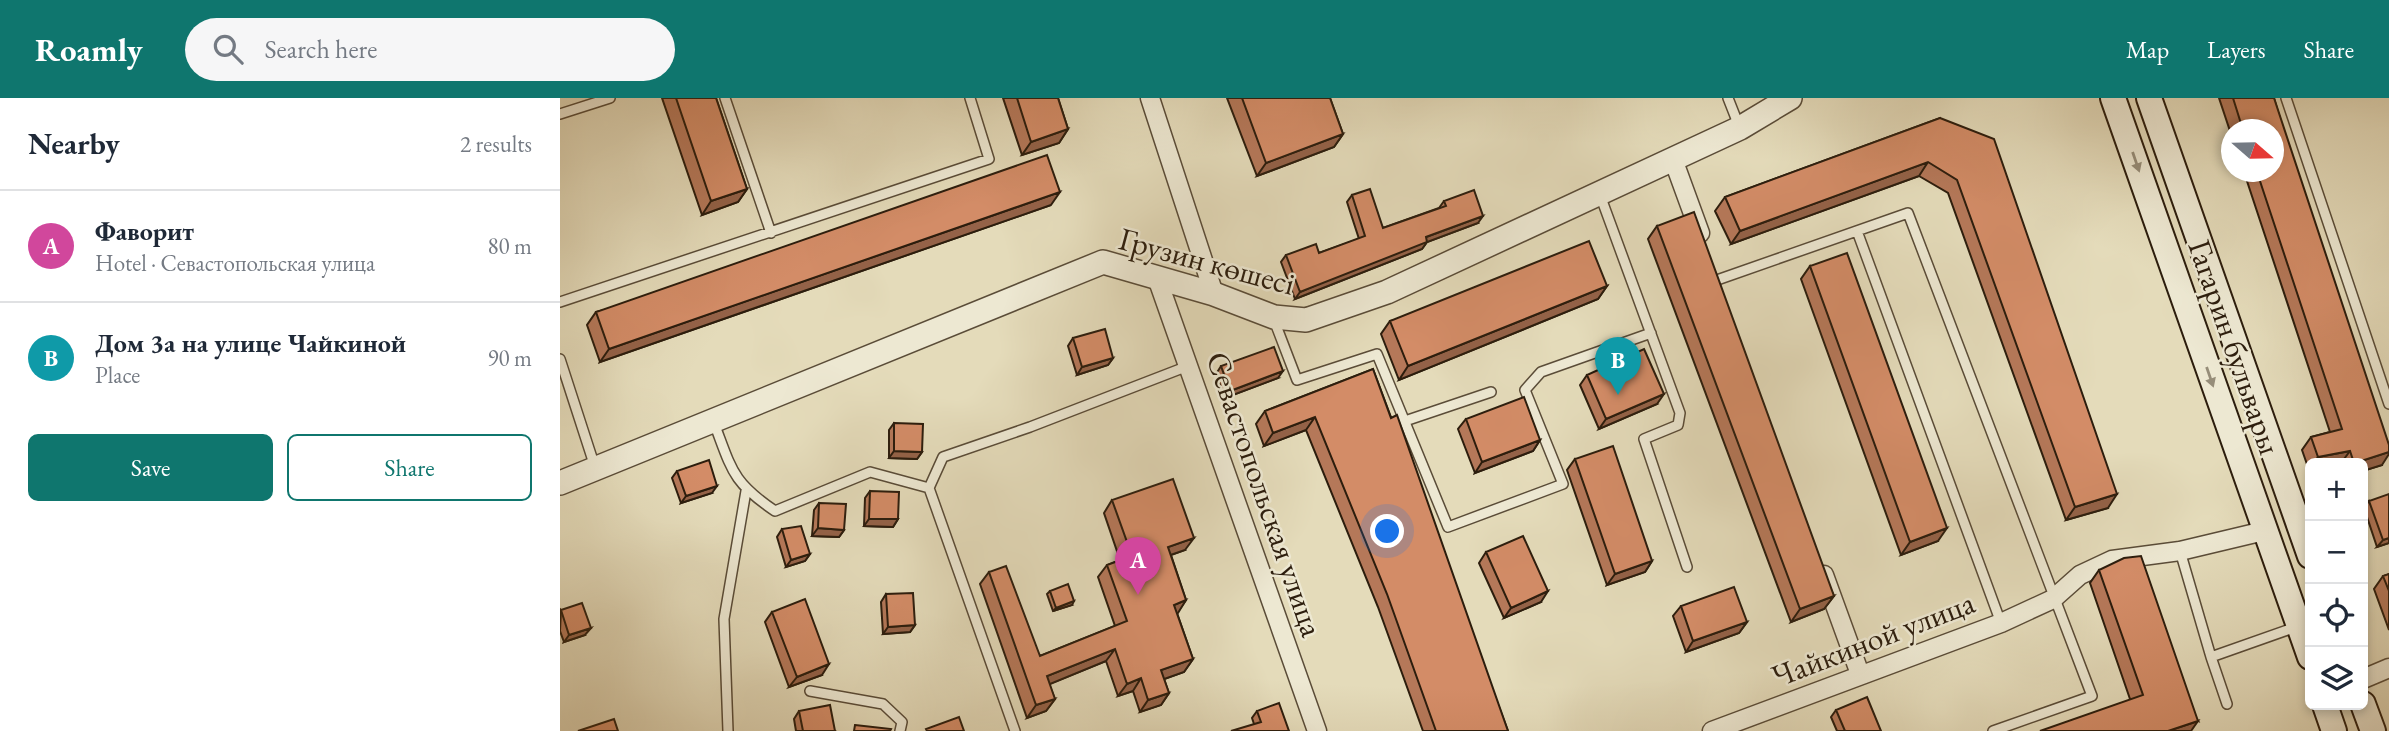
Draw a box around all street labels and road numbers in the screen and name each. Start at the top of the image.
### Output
street label: Грузин көшесі [1114,217,1300,305]
street label: Гагарин бульвары [2179,234,2291,460]
street label: Севастопольская улица [1197,346,1334,642]
street label: Чайкиной улица [1766,581,1981,697]

